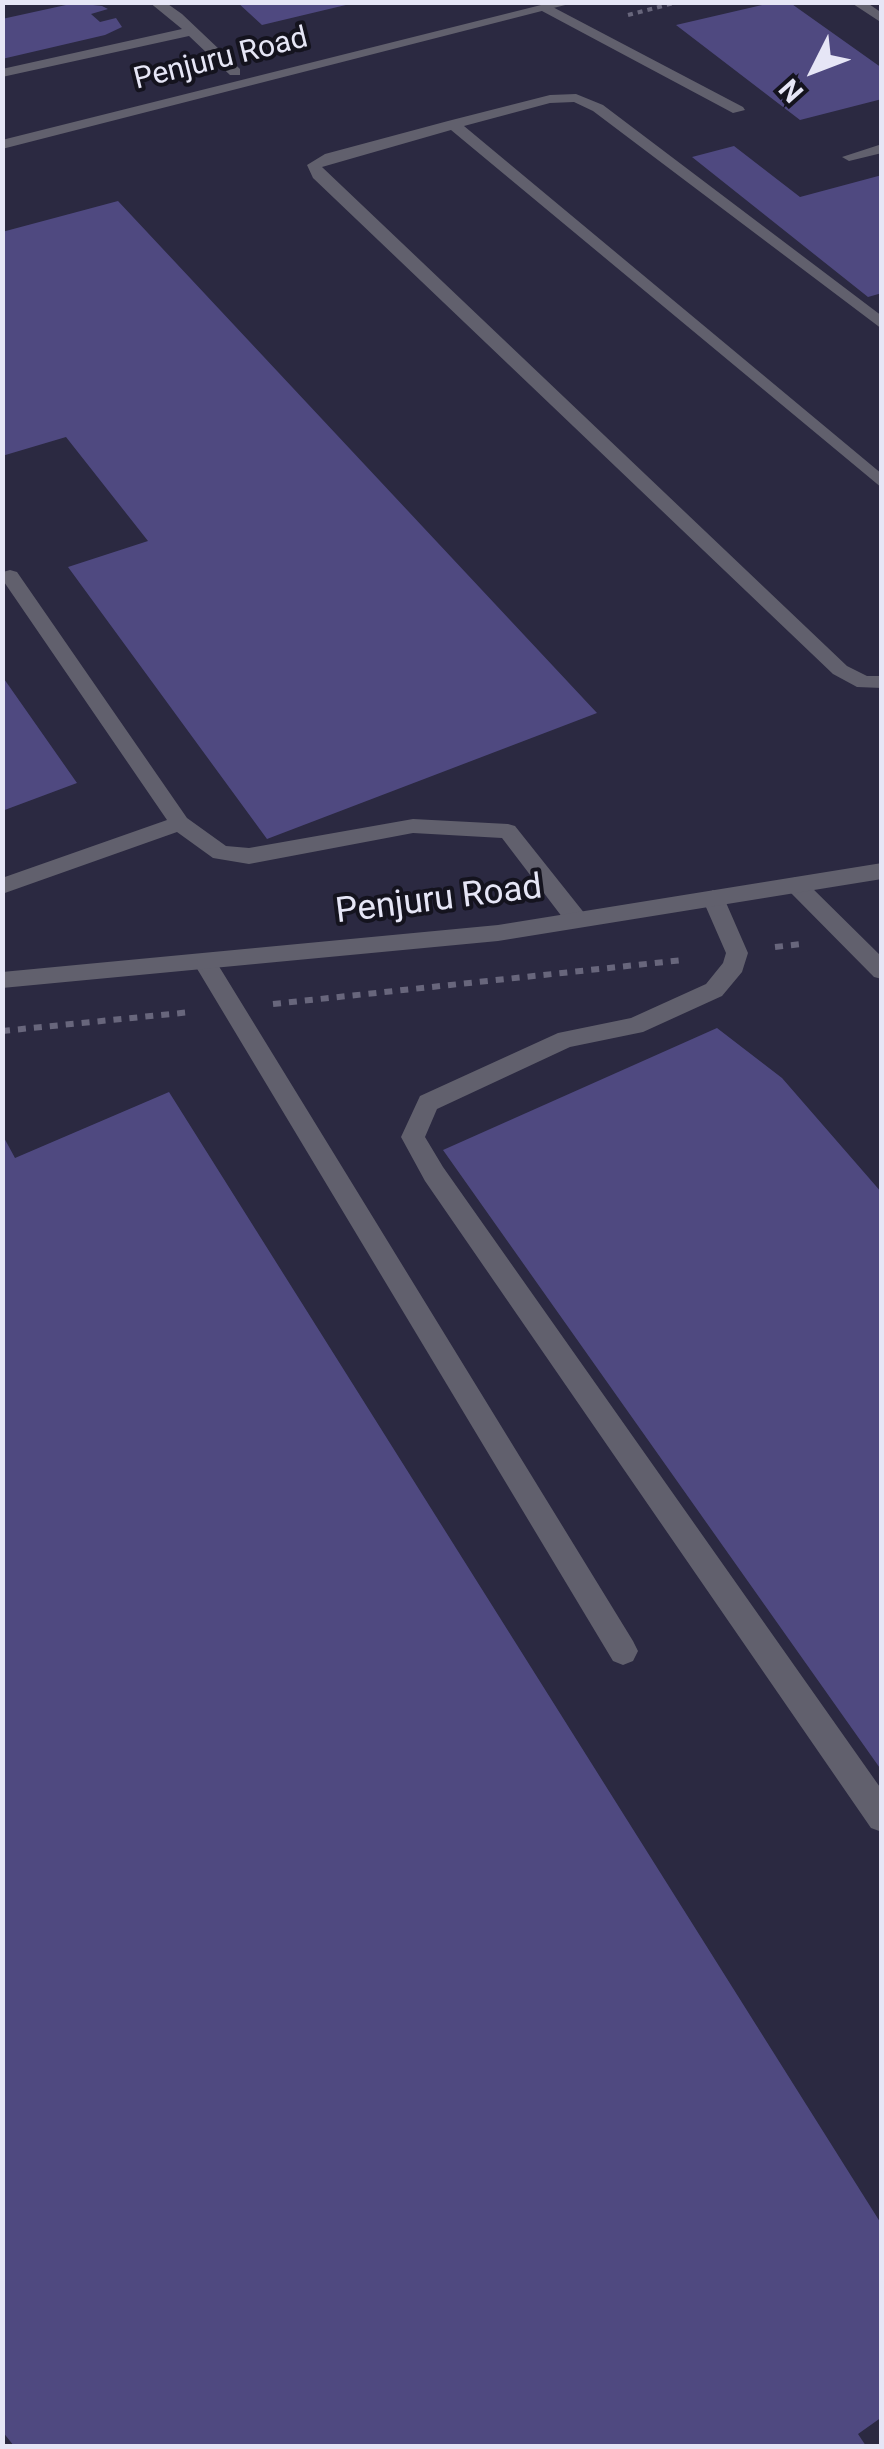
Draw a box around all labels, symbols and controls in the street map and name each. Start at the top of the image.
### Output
north arrow [764,20,864,120]
street label: Penjuru Road [130,21,312,99]
text: N [772,72,810,109]
street label: Penjuru Road [333,868,545,934]

